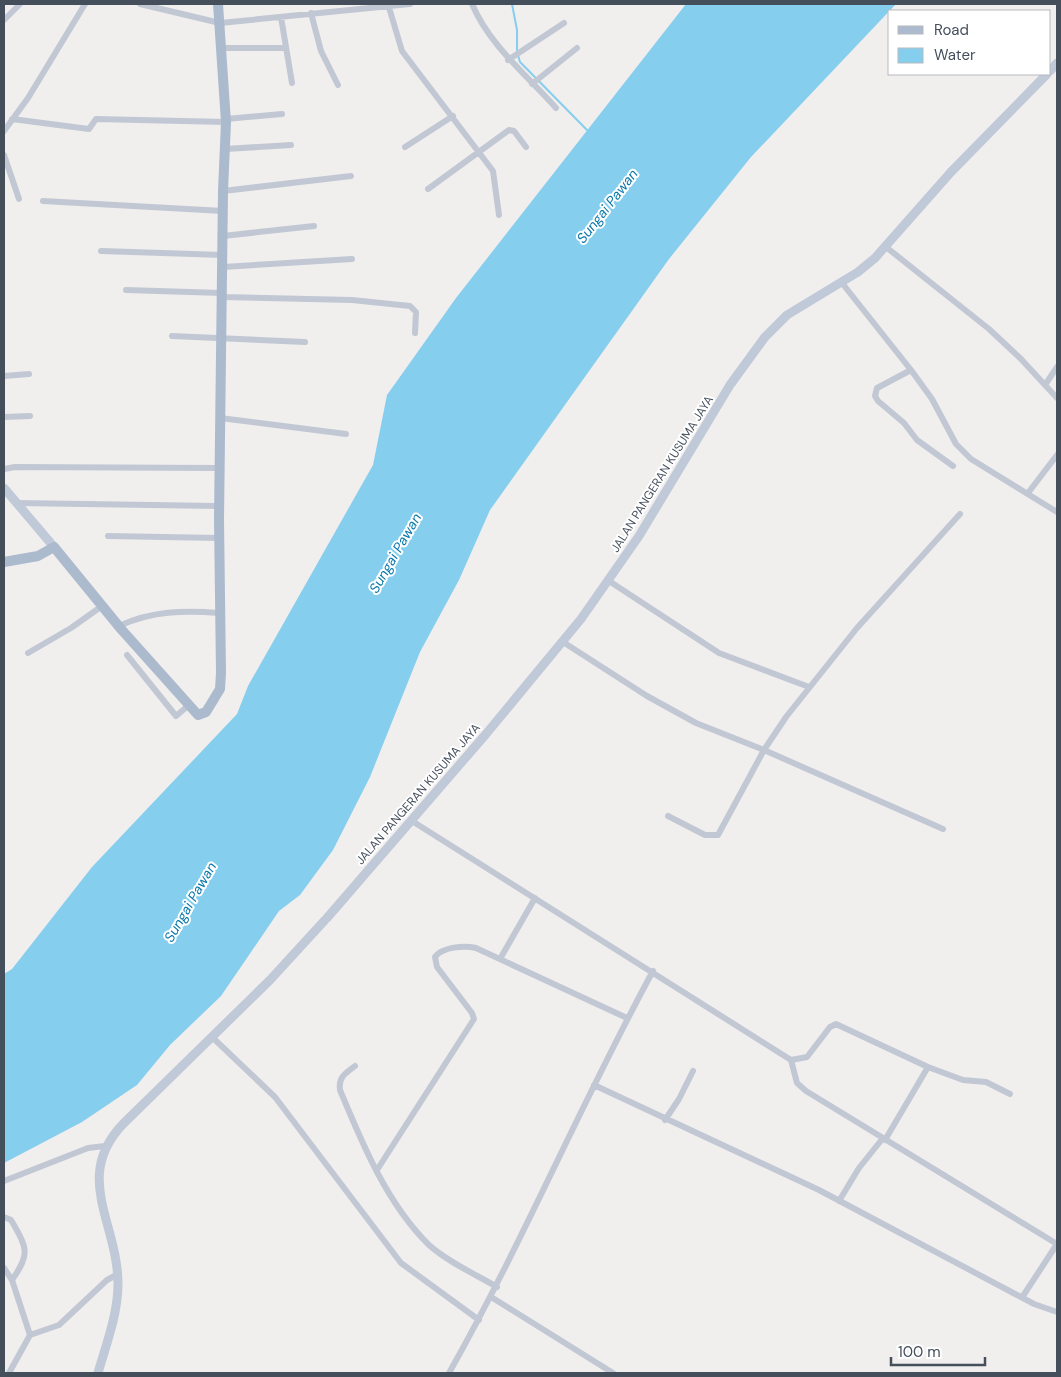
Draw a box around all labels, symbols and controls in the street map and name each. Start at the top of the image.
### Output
legend [888,10,1051,75]
text: Road [934,20,969,40]
text: Water [934,45,976,65]
water label: Sungai Pawan [572,165,642,247]
street label: JALAN PANGERAN KUSUMA JAYA [607,393,717,555]
water label: Sungai Pawan [365,510,425,596]
street label: JALAN PANGERAN KUSUMA JAYA [352,720,484,868]
water label: Sungai Pawan [160,859,220,945]
scale bar [891,1334,985,1366]
text: 100 m [898,1342,941,1362]

